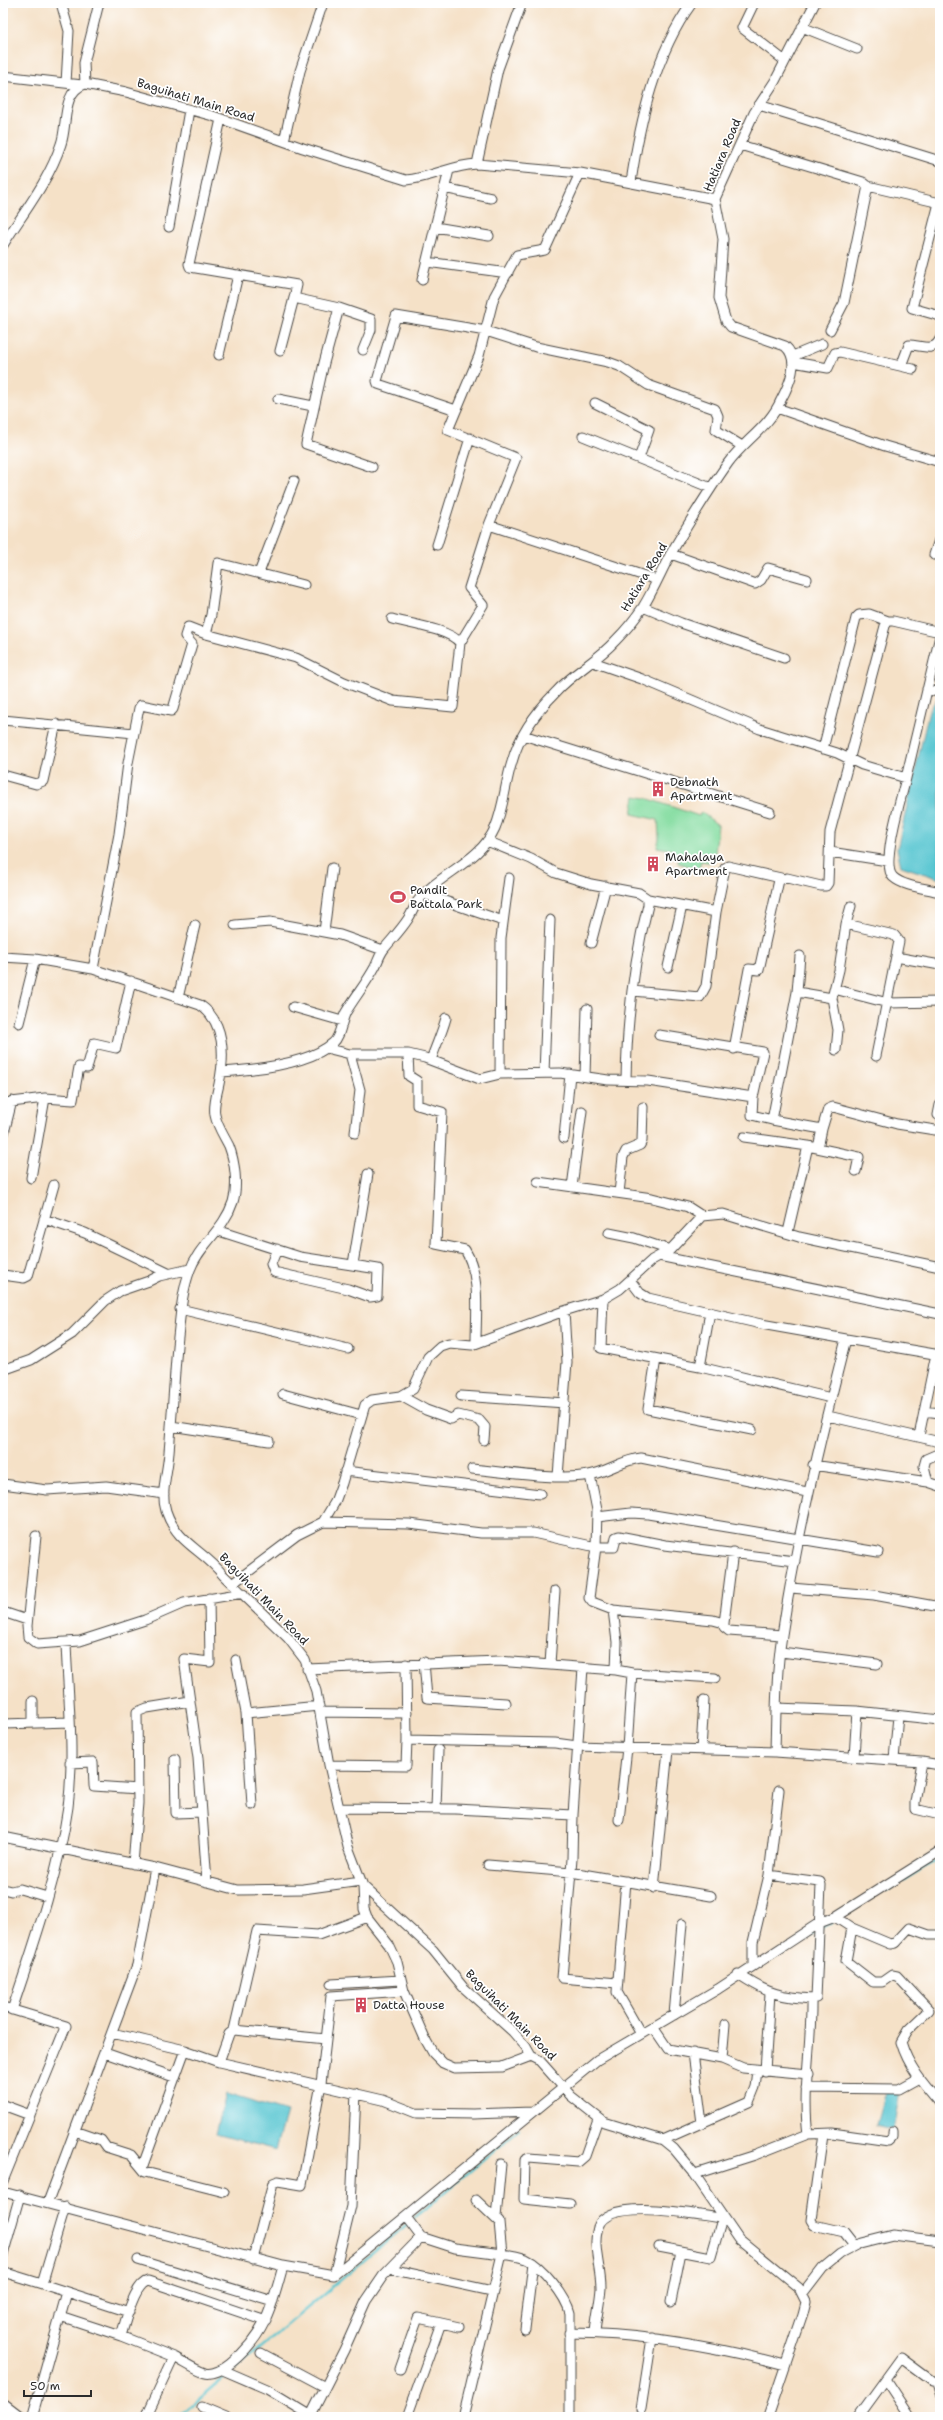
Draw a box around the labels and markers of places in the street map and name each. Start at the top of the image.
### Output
place label: Debnath Apartment [670,774,733,804]
building icon: Debnath Apartment [649,780,667,798]
place label: Mahalaya Apartment [665,849,728,879]
building icon: Mahalaya Apartment [644,855,662,873]
place label: Pandit Battala Park [410,882,483,912]
sports icon: Pandit Battala Park [389,888,407,906]
building icon: Datta House [352,1996,370,2014]
place label: Datta House [373,1997,445,2013]

